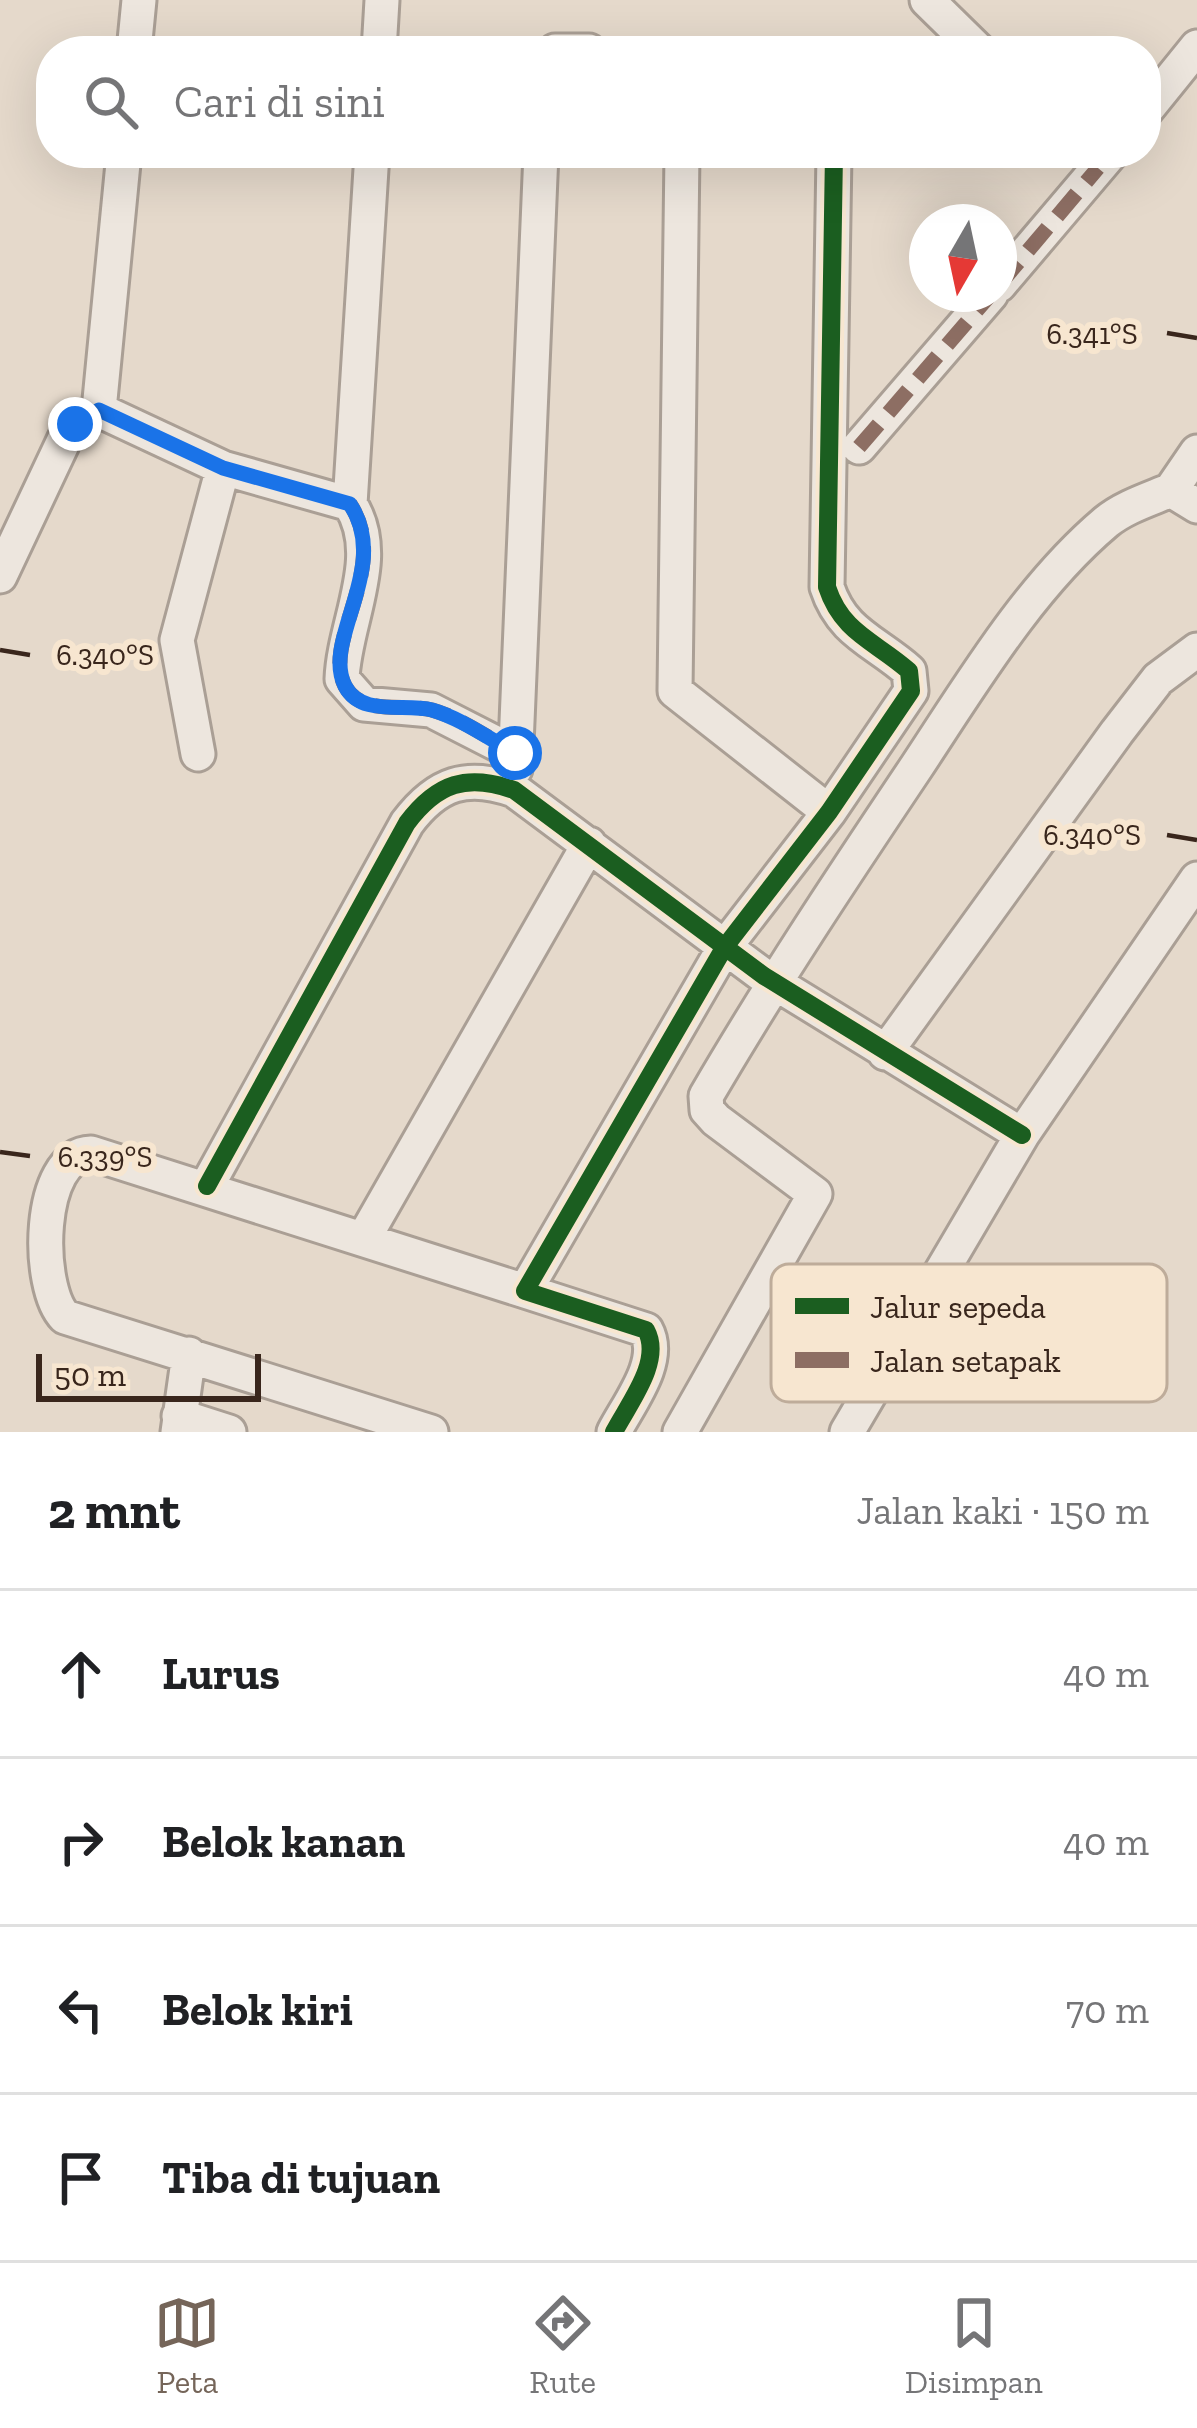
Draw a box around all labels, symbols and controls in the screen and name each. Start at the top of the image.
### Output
search box [36,36,1161,168]
icon: search [78,69,144,135]
text: Cari di sini [174,75,385,129]
north arrow [909,204,1017,312]
text: 6.341°S [1046,316,1138,352]
route end [48,397,102,451]
text: 6.340°S [56,637,154,673]
route start [488,726,542,780]
text: 6.340°S [1043,817,1141,853]
text: 6.339°S [58,1139,152,1175]
legend [771,1264,1167,1402]
text: Jalur sepeda [870,1287,1046,1326]
text: Jalan setapak [870,1341,1061,1380]
scale bar [36,1348,261,1401]
text: 50 m [54,1355,126,1394]
text: 2 mnt [48,1480,180,1541]
text: Jalan kaki · 150 m [856,1487,1149,1534]
icon: ahead [48,1641,114,1707]
text: Lurus [162,1647,280,1701]
text: 40 m [1063,1650,1149,1697]
icon: right [48,1809,114,1875]
text: Belok kanan [162,1815,405,1869]
text: 40 m [1063,1818,1149,1865]
icon: left [48,1977,114,2043]
text: Belok kiri [162,1983,353,2037]
text: 70 m [1066,1986,1149,2033]
icon: arrive [48,2145,114,2211]
text: Tiba di tujuan [162,2151,440,2205]
tab: Peta [154,2290,220,2401]
tab: Rute [529,2290,596,2401]
tab: Disimpan [905,2290,1043,2401]

